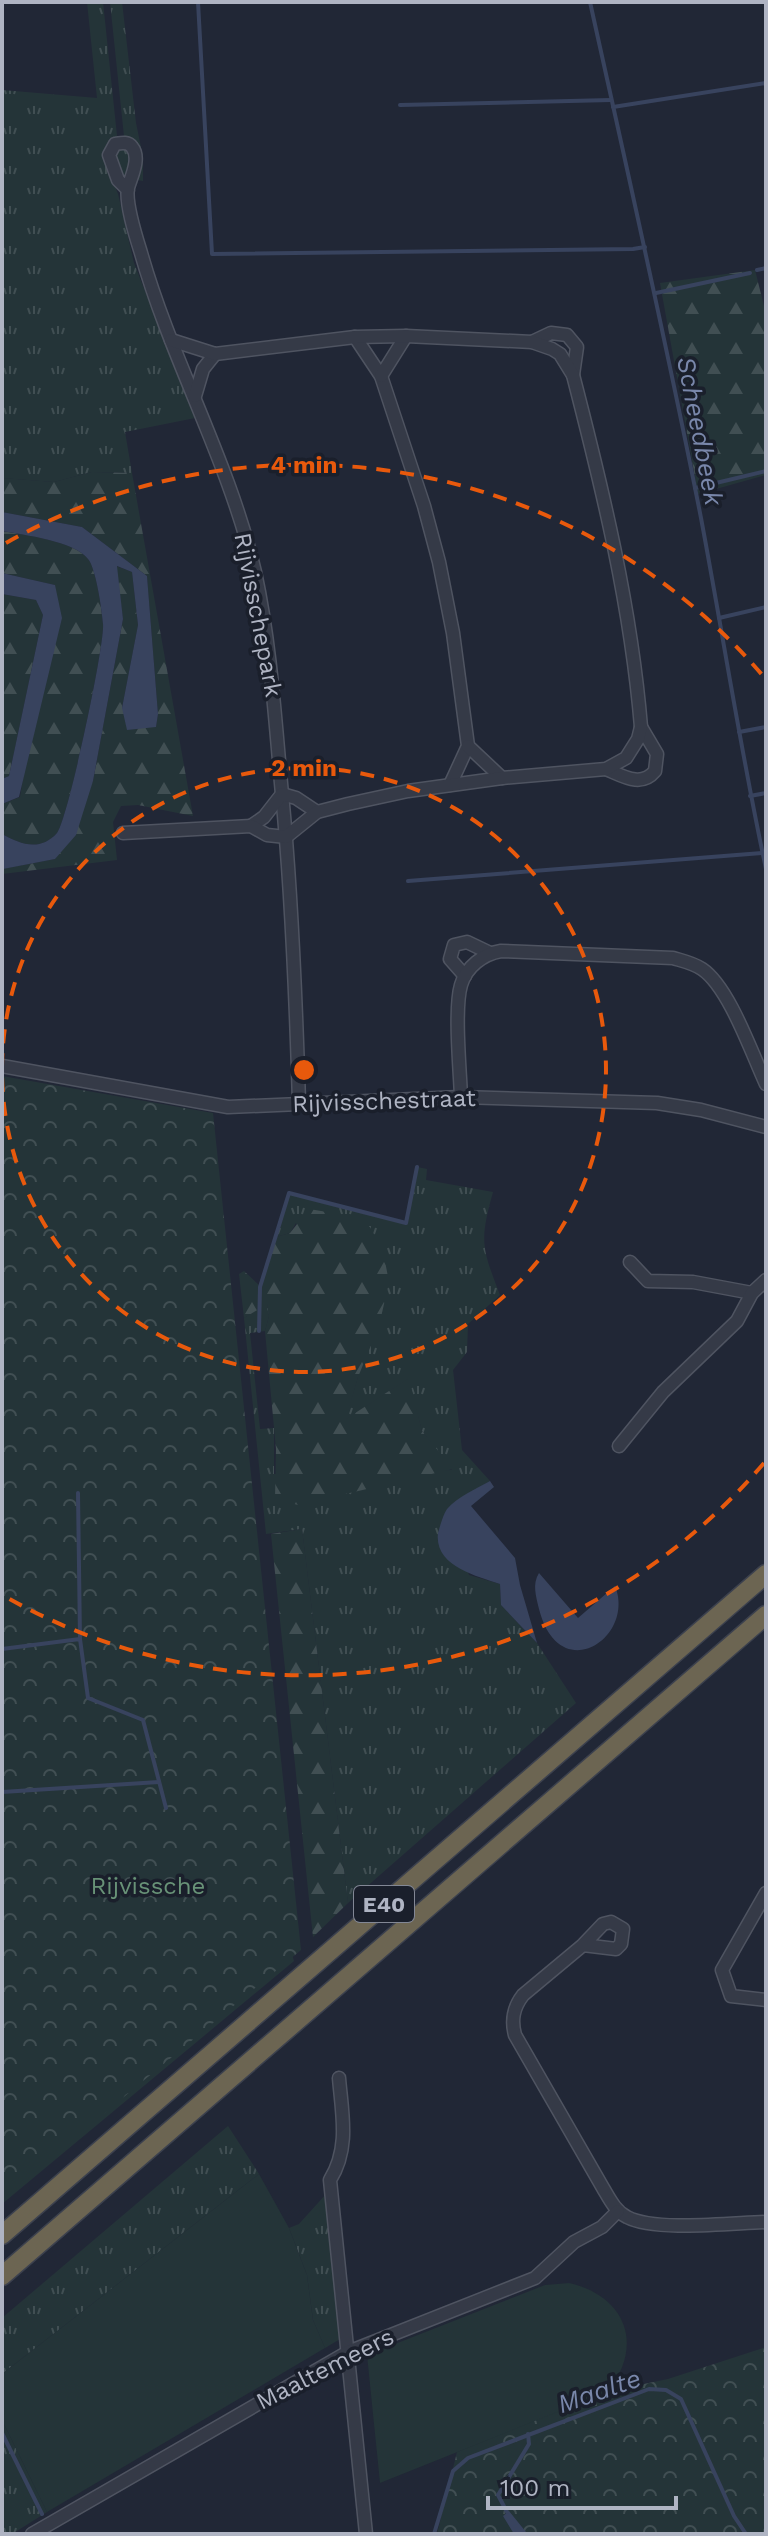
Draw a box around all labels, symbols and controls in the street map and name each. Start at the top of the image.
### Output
water label: Scheedbeek [671,354,729,509]
text: 4 min [271,451,337,479]
street label: Rijvisschepark [228,530,288,700]
text: 2 min [271,754,337,782]
centre of rings [290,1056,318,1084]
street label: Rijvisschestraat [292,1084,476,1118]
park label: Rijvissche [91,1872,205,1900]
road number: E40 [354,1886,414,1922]
street label: Maaltemeers [251,2322,399,2416]
water label: Maalte [553,2363,645,2419]
scale bar [488,2460,676,2510]
text: 100 m [500,2474,570,2502]

